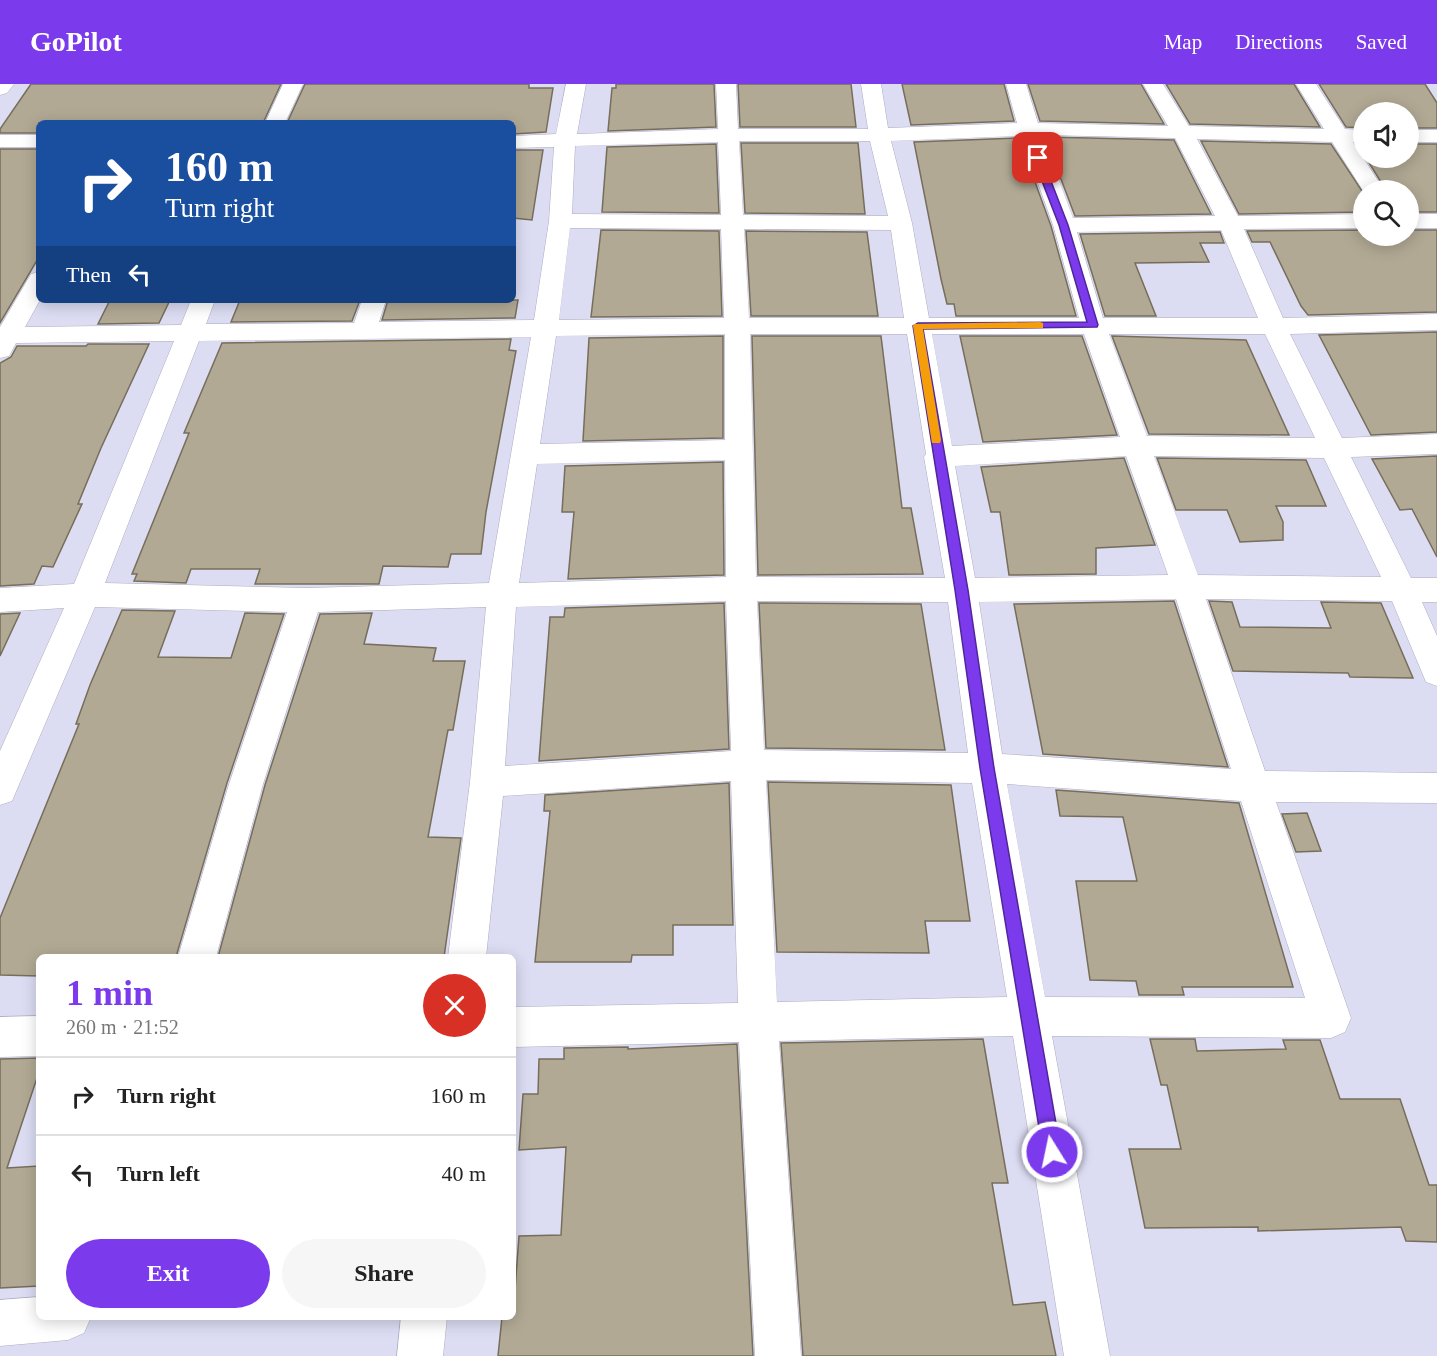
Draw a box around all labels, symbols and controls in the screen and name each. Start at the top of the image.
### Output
text: GoPilot [30,26,122,57]
text: Map [1164,30,1202,54]
text: Directions [1235,30,1323,54]
text: Saved [1356,30,1407,54]
map controls [1353,102,1419,246]
button: sound [1353,102,1419,168]
pin [1012,132,1063,183]
icon: arrive [1021,141,1054,174]
icon: right [66,144,144,222]
text: 160 m [165,144,274,190]
button: search [1353,180,1419,246]
text: Turn right [165,193,274,223]
icon: left [123,258,156,291]
text: Then [66,262,111,287]
text: 1 min [66,973,153,1013]
button: close [423,974,486,1037]
text: 260 m · 21:52 [66,1016,179,1038]
icon: right [66,1080,99,1113]
text: Turn right [117,1083,216,1108]
text: 160 m [430,1083,486,1108]
position arrow [1020,1120,1084,1184]
icon: left [66,1158,99,1191]
text: Turn left [117,1161,200,1186]
text: 40 m [441,1161,486,1186]
button: Exit [66,1239,270,1308]
button: Share [282,1239,486,1308]

